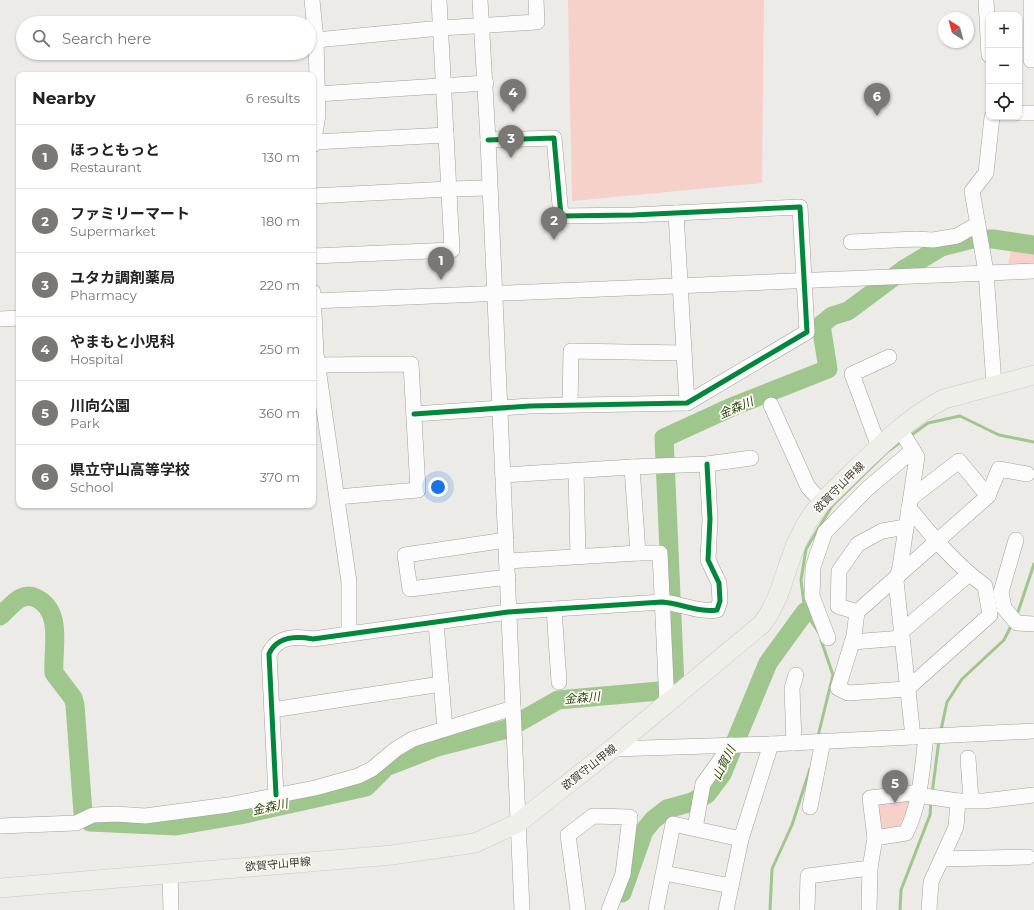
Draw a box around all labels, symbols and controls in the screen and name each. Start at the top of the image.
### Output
north arrow [938,12,974,48]
map controls [986,12,1022,120]
button: + [986,12,1022,48]
search box [16,16,316,60]
icon: search [30,27,52,49]
text: Search here [62,29,151,48]
button: − [986,48,1022,84]
pin: 4 [500,79,526,112]
pin: 6 [864,83,890,116]
button: locate [986,84,1022,120]
text: Nearby [32,88,96,108]
text: 6 results [246,90,300,106]
pin: 3 [498,125,524,158]
text: ほっともっと [70,140,160,159]
text: 1 [42,149,48,165]
text: 130 m [262,149,300,165]
text: Restaurant [70,159,141,175]
text: ファミリーマート [70,204,190,223]
pin: 2 [541,207,567,240]
text: 2 [41,213,49,229]
text: 180 m [261,213,300,229]
text: Supermarket [70,223,156,239]
pin: 1 [428,247,454,280]
text: ユタカ調剤薬局 [70,268,175,287]
text: 3 [41,277,49,293]
text: 220 m [259,277,300,293]
text: Pharmacy [70,287,137,303]
text: やまもと小児科 [70,332,175,351]
text: 4 [41,341,49,357]
text: 250 m [259,341,300,357]
text: Hospital [70,351,123,367]
water label: 金森川 [716,393,757,421]
text: 川向公園 [70,396,130,415]
text: 5 [41,405,49,421]
text: 360 m [259,405,300,421]
text: Park [70,415,100,431]
street label: 欲賀守山甲線 [811,459,867,515]
text: 県立守山高等学校 [70,460,190,479]
text: 6 [41,469,49,485]
text: 370 m [260,469,300,485]
your location [428,477,448,497]
text: School [70,479,114,495]
water label: 金森川 [563,688,603,707]
street label: 欲賀守山甲線 [559,741,619,793]
water label: 山賀川 [709,742,739,782]
pin: 5 [882,770,908,803]
water label: 金森川 [251,795,291,818]
street label: 欲賀守山甲線 [245,854,311,874]

